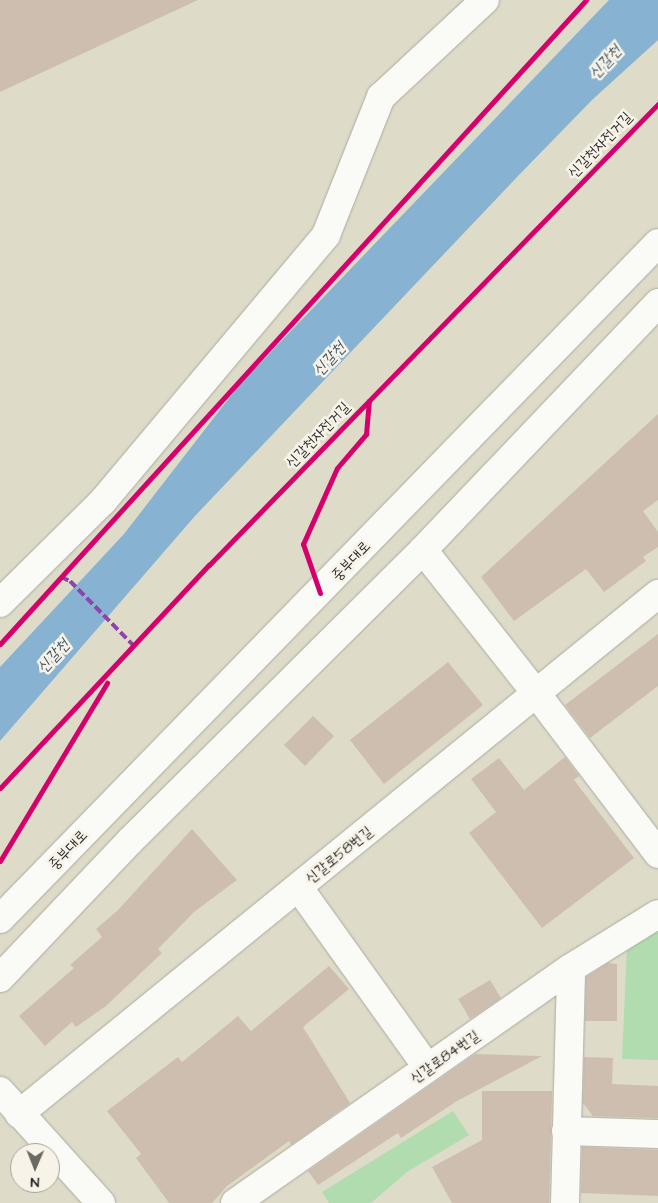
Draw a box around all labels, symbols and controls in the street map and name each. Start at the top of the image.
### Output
water label: 신갈천 [585,41,625,83]
street label: 신갈천자전거길 [564,108,636,182]
water label: 신갈천 [309,338,349,380]
street label: 신갈천자전거길 [282,398,354,472]
street label: 중부대로 [328,537,374,585]
water label: 신갈천 [33,635,73,677]
street label: 신갈로58번길 [302,823,376,887]
street label: 중부대로 [45,826,91,874]
street label: 신갈로84번길 [407,1027,483,1087]
north arrow [10,1143,60,1193]
text: N [30,1172,39,1192]

